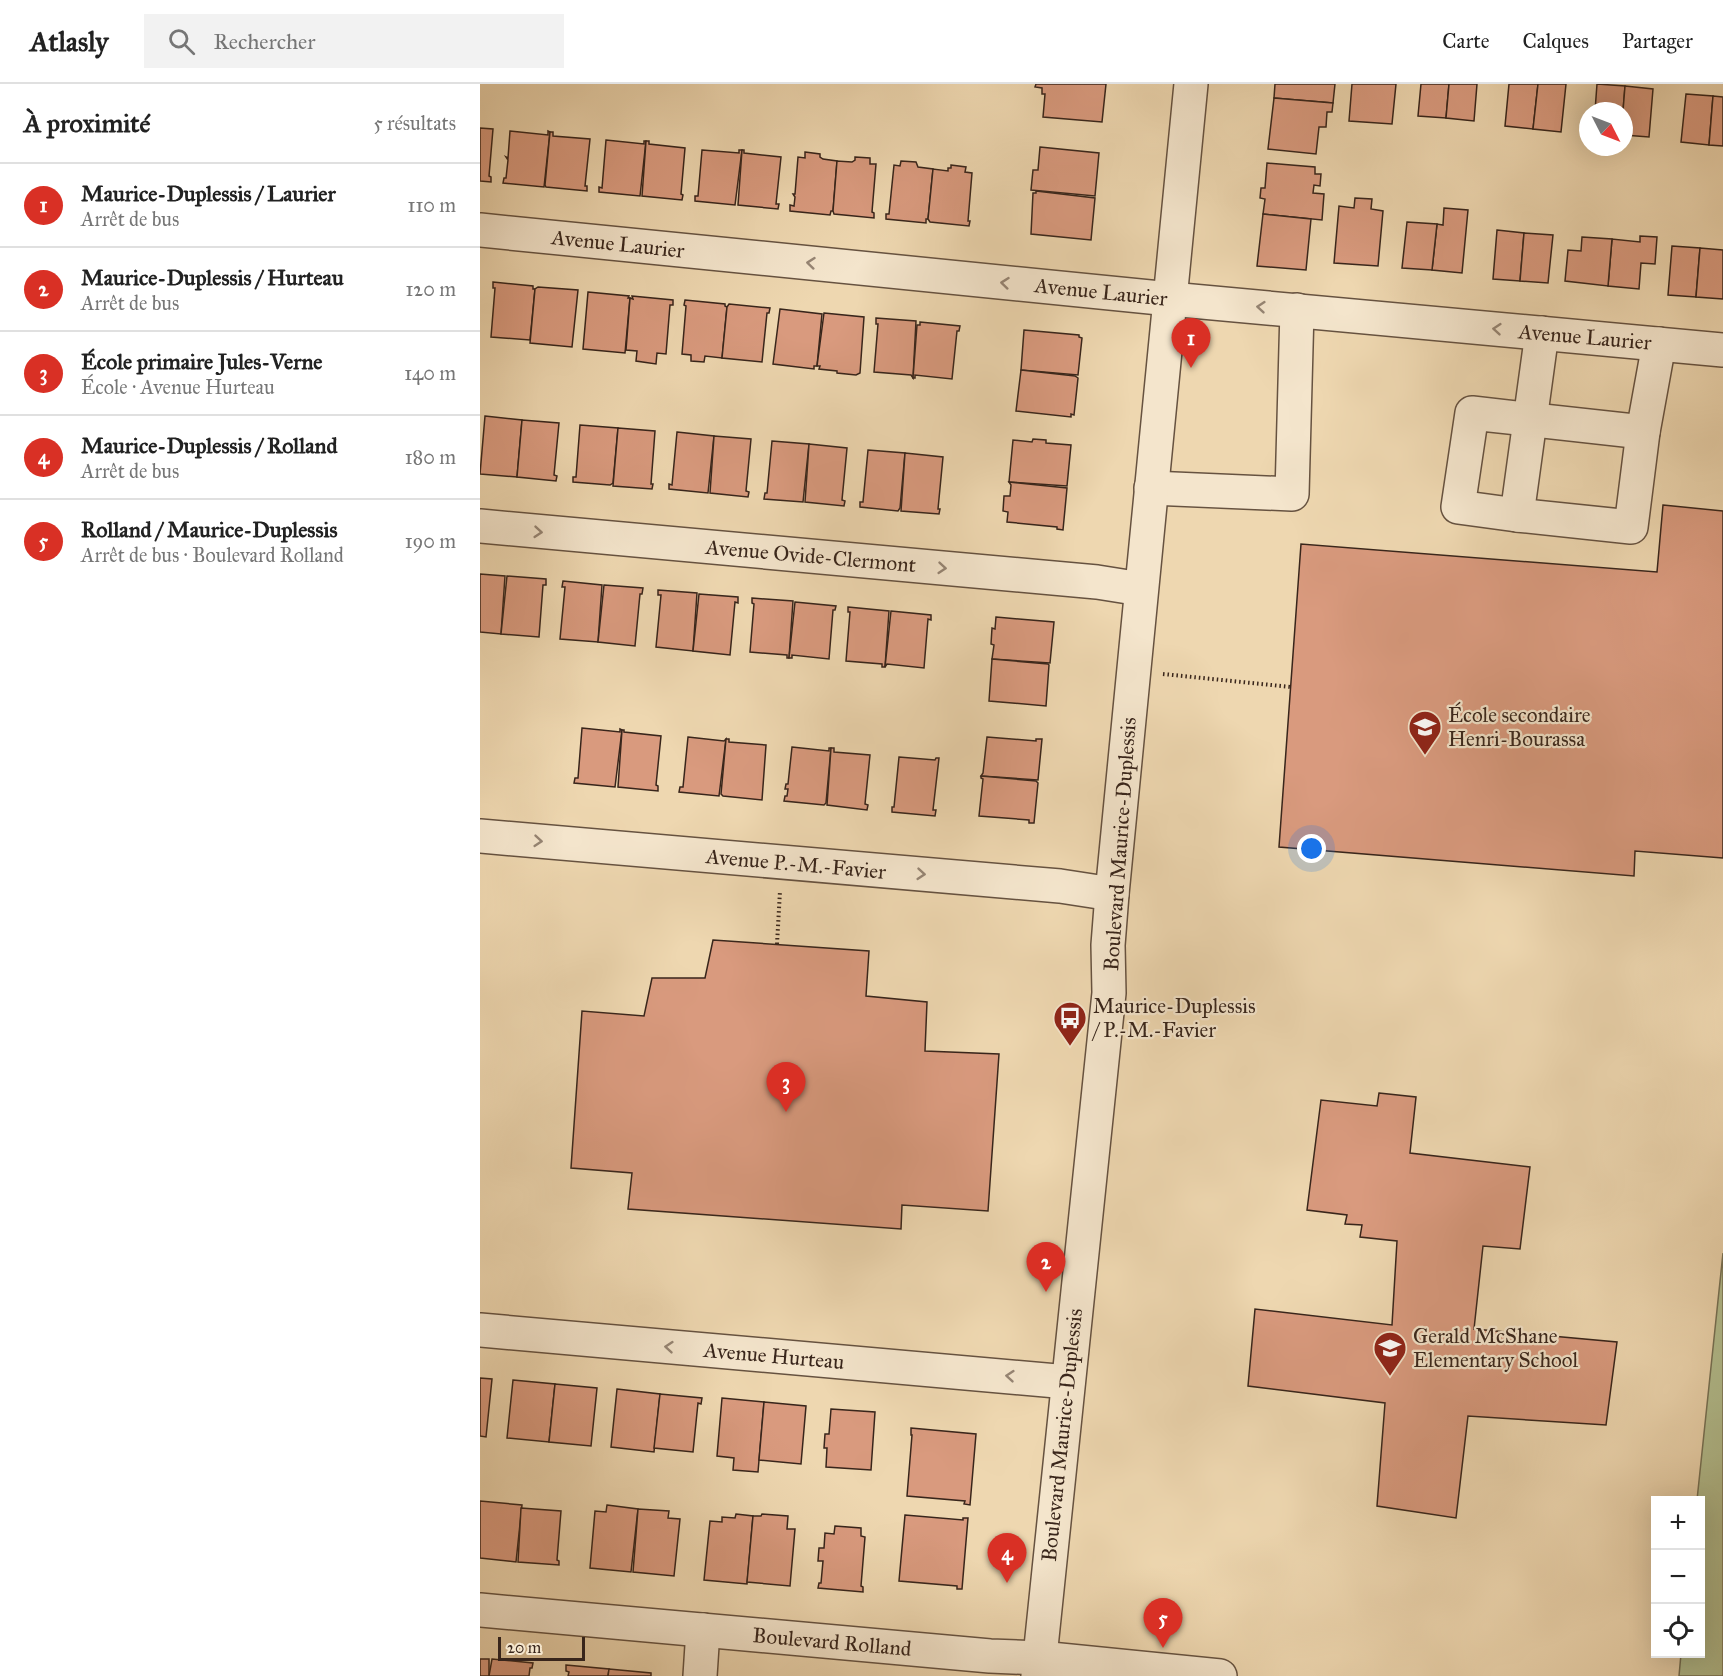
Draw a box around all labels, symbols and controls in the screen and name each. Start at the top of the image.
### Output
search box [144,14,564,68]
text: Atlasly [30,24,108,59]
icon: search [165,25,198,58]
text: Rechercher [213,28,316,55]
text: Carte [1442,28,1489,54]
text: Calques [1522,28,1589,54]
text: Partager [1622,28,1693,54]
north arrow [1579,102,1633,156]
text: À proximité [24,107,150,139]
text: 5 résultats [374,111,456,135]
text: Maurice-Duplessis / Laurier [81,180,336,207]
text: 1 [40,193,47,217]
text: 110 m [408,193,456,217]
text: Arrêt de bus [81,207,179,231]
street label: Avenue Laurier [549,224,686,264]
one-way arrow [806,257,815,270]
text: Maurice-Duplessis / Hurteau [81,264,344,291]
street label: Avenue Laurier [1032,272,1169,312]
text: 2 [39,277,48,301]
text: 120 m [405,277,456,301]
one-way arrow [1000,277,1009,290]
text: Arrêt de bus [81,291,179,315]
one-way arrow [1257,301,1266,314]
pin: 1 [1172,318,1210,368]
street label: Avenue Laurier [1516,318,1653,356]
one-way arrow [1493,323,1502,336]
text: École primaire Jules-Verne [81,348,322,375]
text: 3 [40,361,48,385]
text: 140 m [404,361,456,385]
text: École · Avenue Hurteau [81,375,275,399]
text: Maurice-Duplessis / Rolland [81,432,337,459]
text: 4 [38,445,49,469]
text: 180 m [405,445,456,469]
text: Arrêt de bus [81,459,179,483]
text: Rolland / Maurice-Duplessis [81,516,337,543]
one-way arrow [534,525,543,538]
text: 5 [39,529,48,553]
text: 190 m [405,529,456,553]
street label: Avenue Ovide-Clermont [704,534,918,578]
text: Arrêt de bus · Boulevard Rolland [81,543,344,567]
one-way arrow [937,561,946,574]
place label: École secondaire Henri-Bourassa [1448,701,1591,752]
school or university icon: École secondaire Henri-Bourassa [1407,709,1443,756]
street label: Boulevard Maurice-Duplessis [1098,716,1142,972]
one-way arrow [534,834,543,847]
your location [1297,834,1326,863]
street label: Avenue P.-M.-Favier [704,843,887,885]
one-way arrow [916,867,925,880]
place label: Maurice-Duplessis / P.-M.-Favier [1091,993,1256,1043]
bus stop icon: Maurice-Duplessis / P.-M.-Favier [1052,1000,1088,1047]
pin: 3 [766,1062,806,1112]
pin: 2 [1026,1242,1066,1292]
street label: Boulevard Maurice-Duplessis [1036,1307,1088,1563]
place label: Gerald McShane Elementary School [1413,1323,1578,1373]
school or university icon: Gerald McShane Elementary School [1372,1330,1408,1377]
street label: Avenue Hurteau [702,1337,845,1375]
one-way arrow [664,1341,673,1354]
one-way arrow [1005,1370,1014,1383]
map controls [1651,1496,1705,1658]
button: + [1651,1496,1705,1550]
pin: 4 [988,1534,1026,1583]
button: − [1651,1550,1705,1604]
pin: 5 [1144,1598,1182,1648]
button: locate [1651,1604,1705,1658]
street label: Boulevard Rolland [752,1622,913,1662]
scale bar [498,1634,585,1662]
text: 20 m [507,1638,541,1657]

